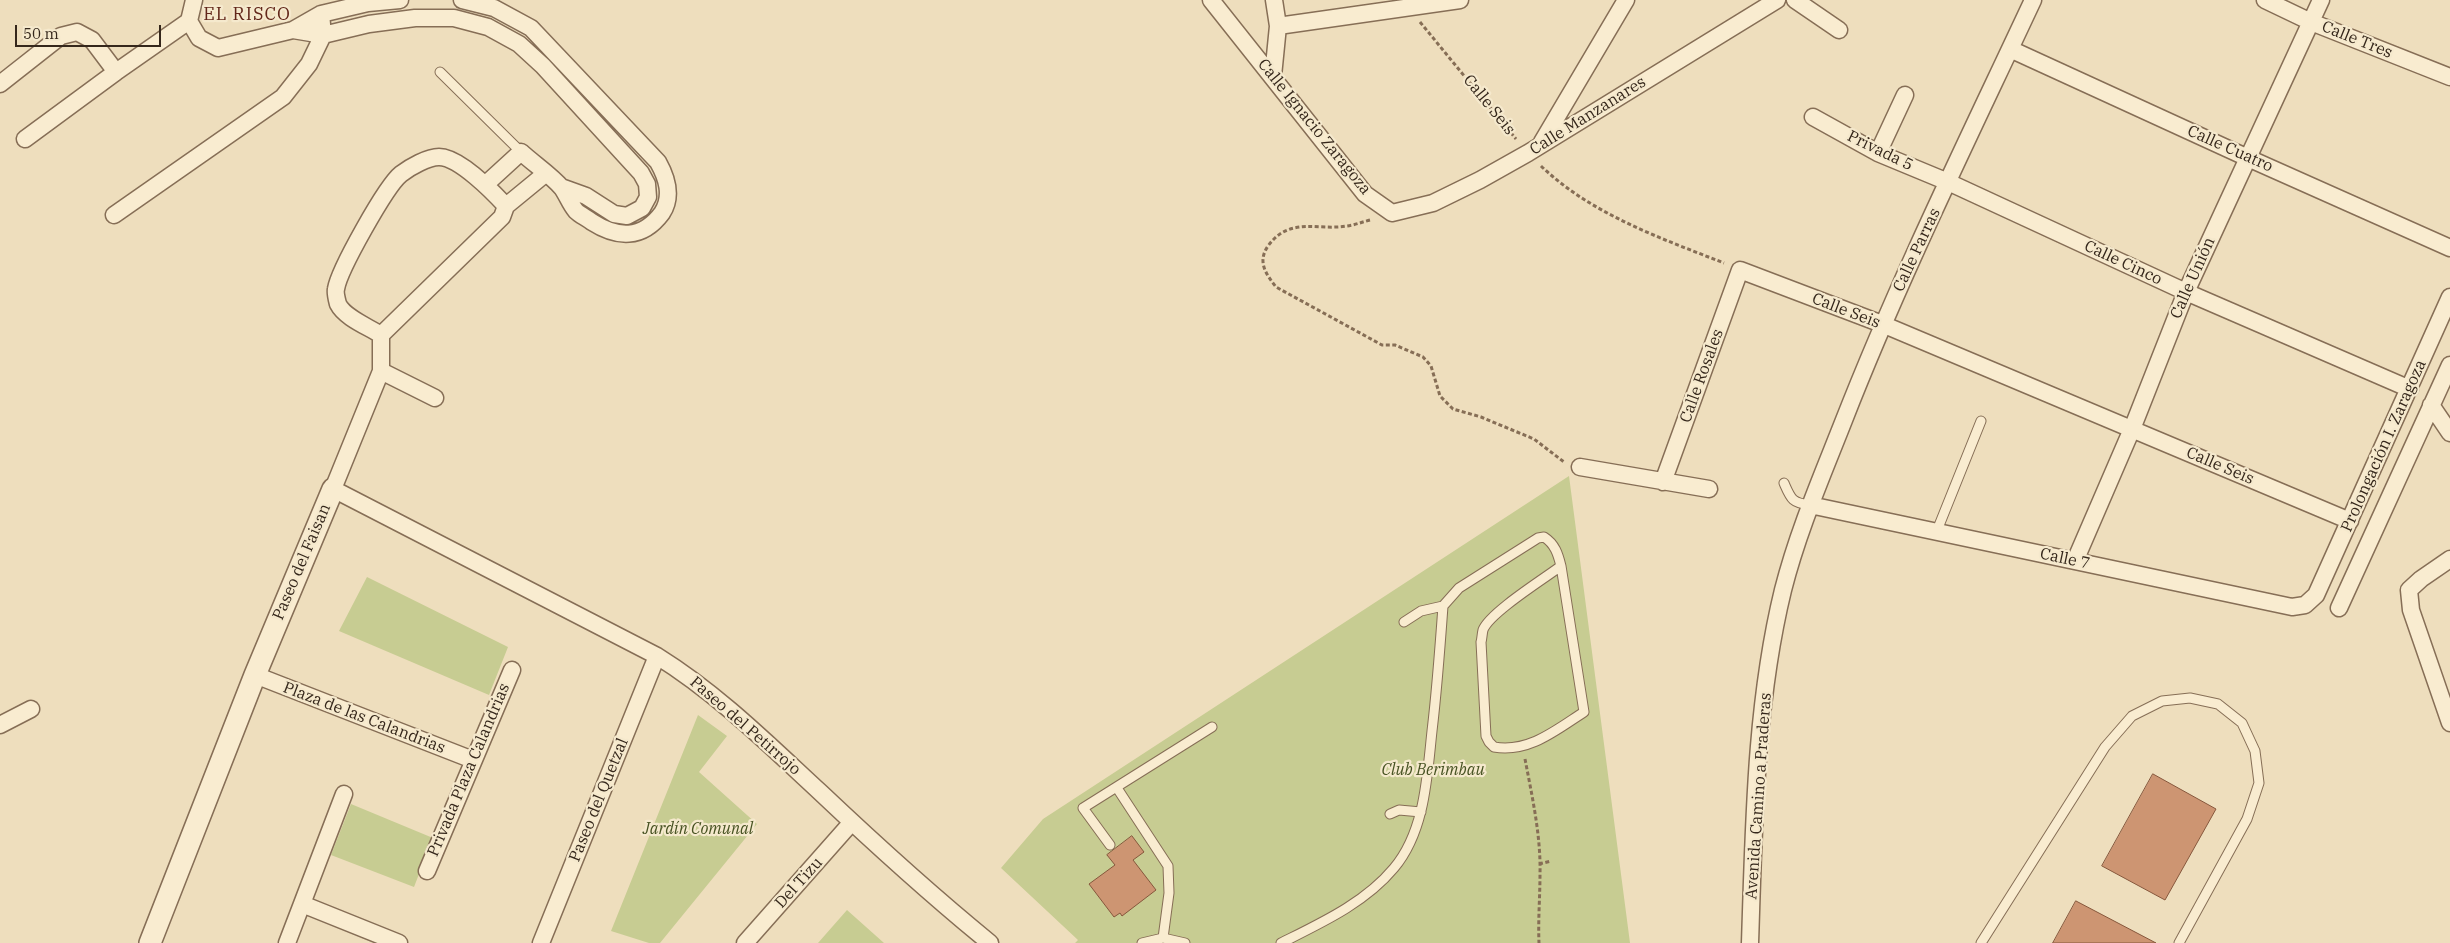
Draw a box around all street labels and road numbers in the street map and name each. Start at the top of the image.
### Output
street label: Calle Tres [2319,17,2395,63]
street label: Calle Ignacio Zaragoza [1253,55,1375,199]
street label: Calle Seis [1459,71,1519,139]
street label: Calle Manzanares [1526,73,1650,159]
street label: Calle Cuatro [2184,122,2276,176]
street label: Privada 5 [1844,127,1916,175]
street label: Calle Parras [1889,205,1945,295]
street label: Calle Unión [2167,234,2219,322]
street label: Calle Cinco [2081,237,2165,289]
street label: Calle Seis [1809,289,1883,333]
street label: Calle Rosales [1676,327,1728,425]
street label: Prolongación I. Zaragoza [2337,357,2431,535]
street label: Calle Seis [2183,443,2257,489]
street label: Paseo del Faisan [269,501,335,623]
street label: Calle 7 [2038,544,2092,574]
street label: Paseo del Petirrojo [686,673,804,779]
street label: Plaza de las Calandrias [280,678,448,758]
street label: Privada Plaza Calandrias [424,680,514,860]
street label: Avenida Camino a Praderas [1742,692,1776,900]
street label: Paseo del Quetzal [565,735,633,865]
street label: Del Tizu [771,854,827,912]

